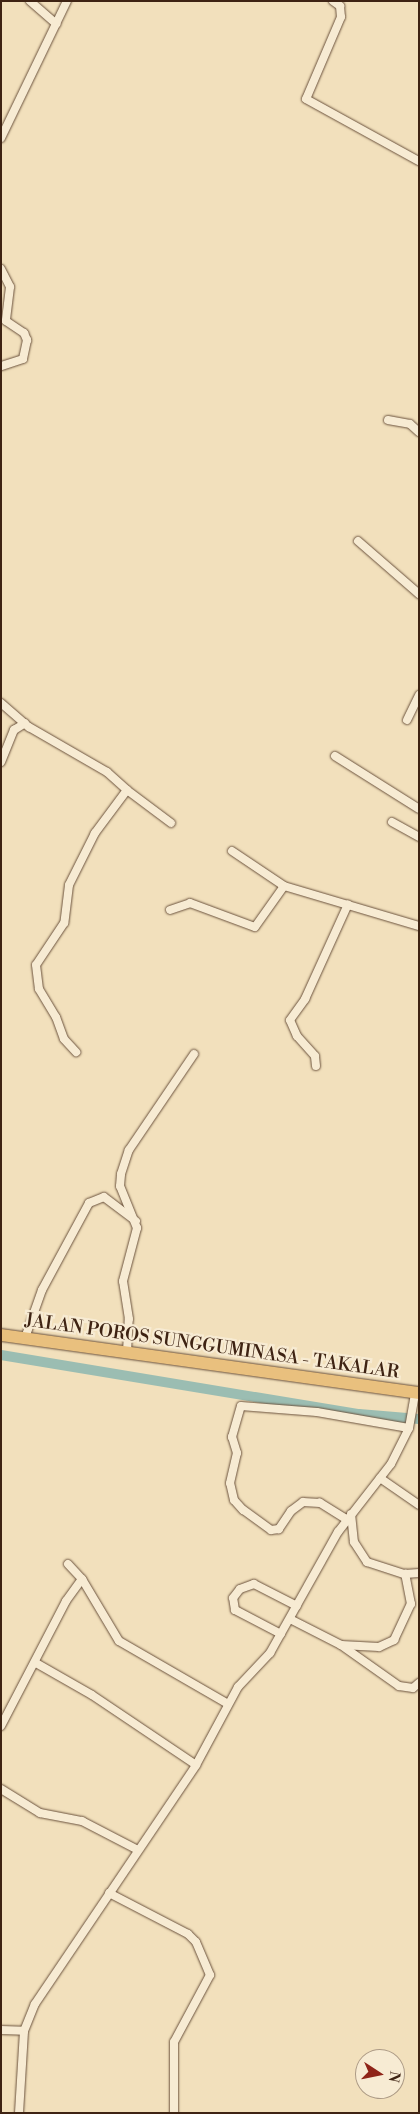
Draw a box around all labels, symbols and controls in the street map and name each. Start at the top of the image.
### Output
street label: JALAN POROS SUNGGUMINASA - TAKALAR [24,1310,400,1384]
north arrow [355,2049,405,2099]
text: N [384,2070,404,2084]

